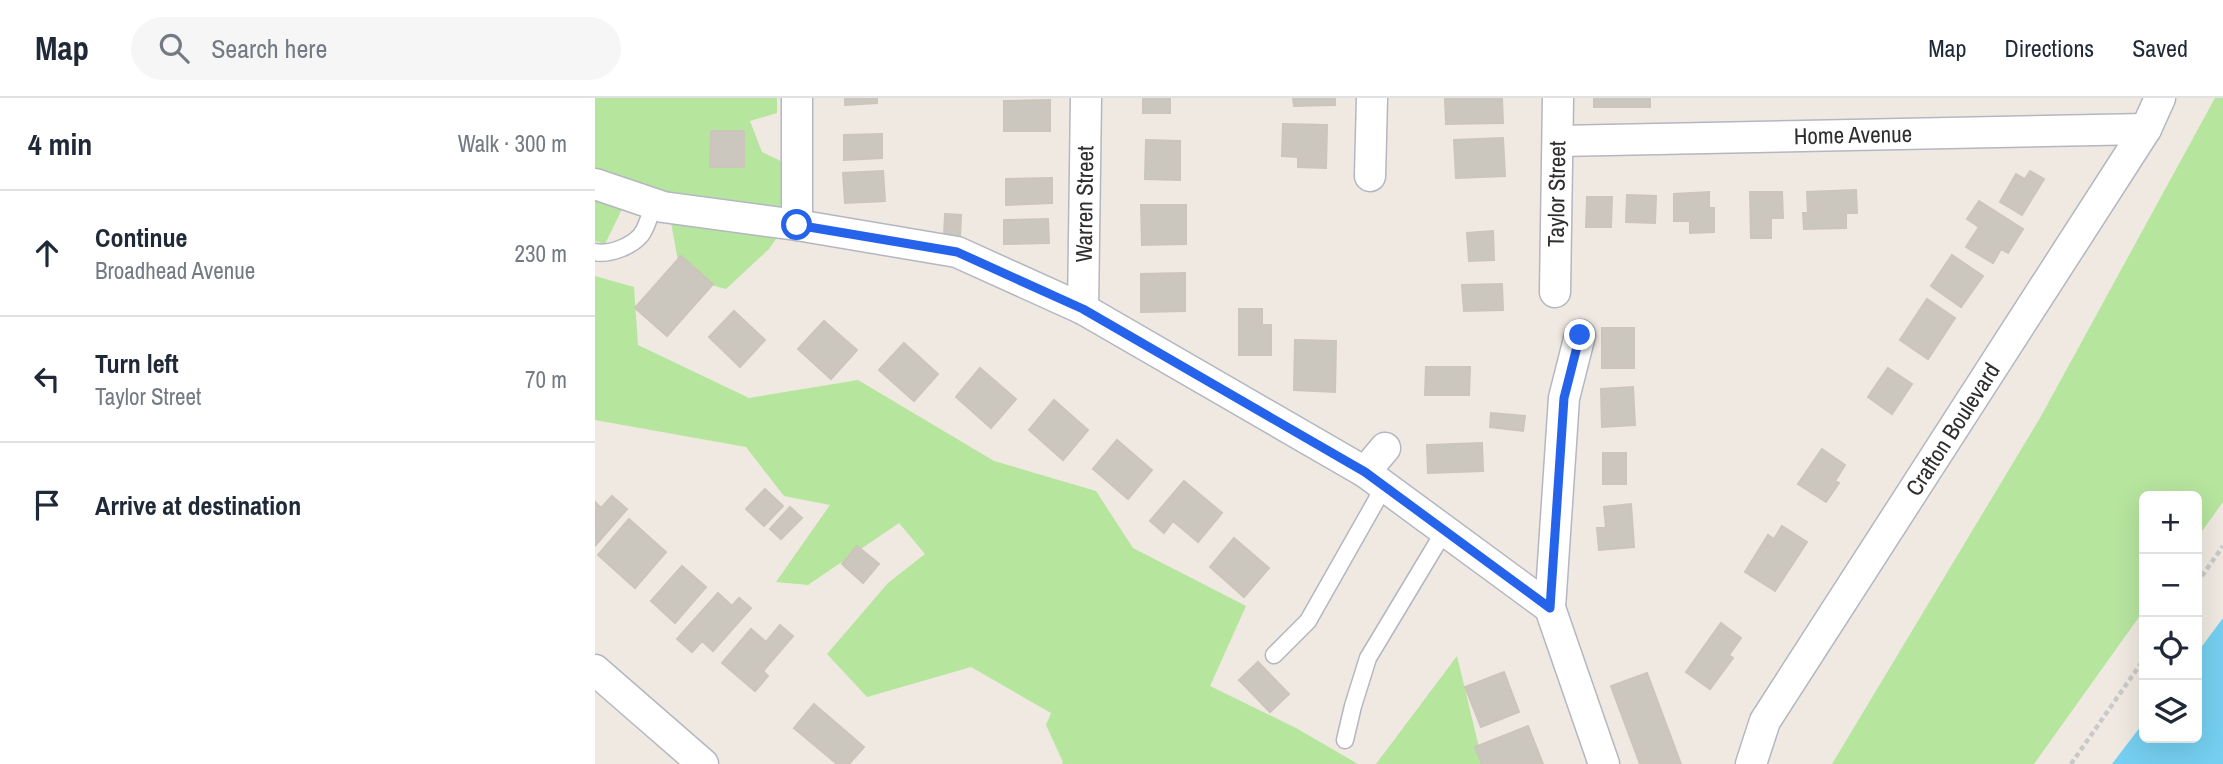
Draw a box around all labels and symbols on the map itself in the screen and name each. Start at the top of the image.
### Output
street label: Home Avenue [1793,118,1912,151]
street label: Taylor Street [1540,141,1572,247]
street label: Warren Street [1068,145,1100,263]
route start [781,209,812,240]
route end [1564,319,1595,350]
street label: Crafton Boulevard [1898,357,2006,501]

